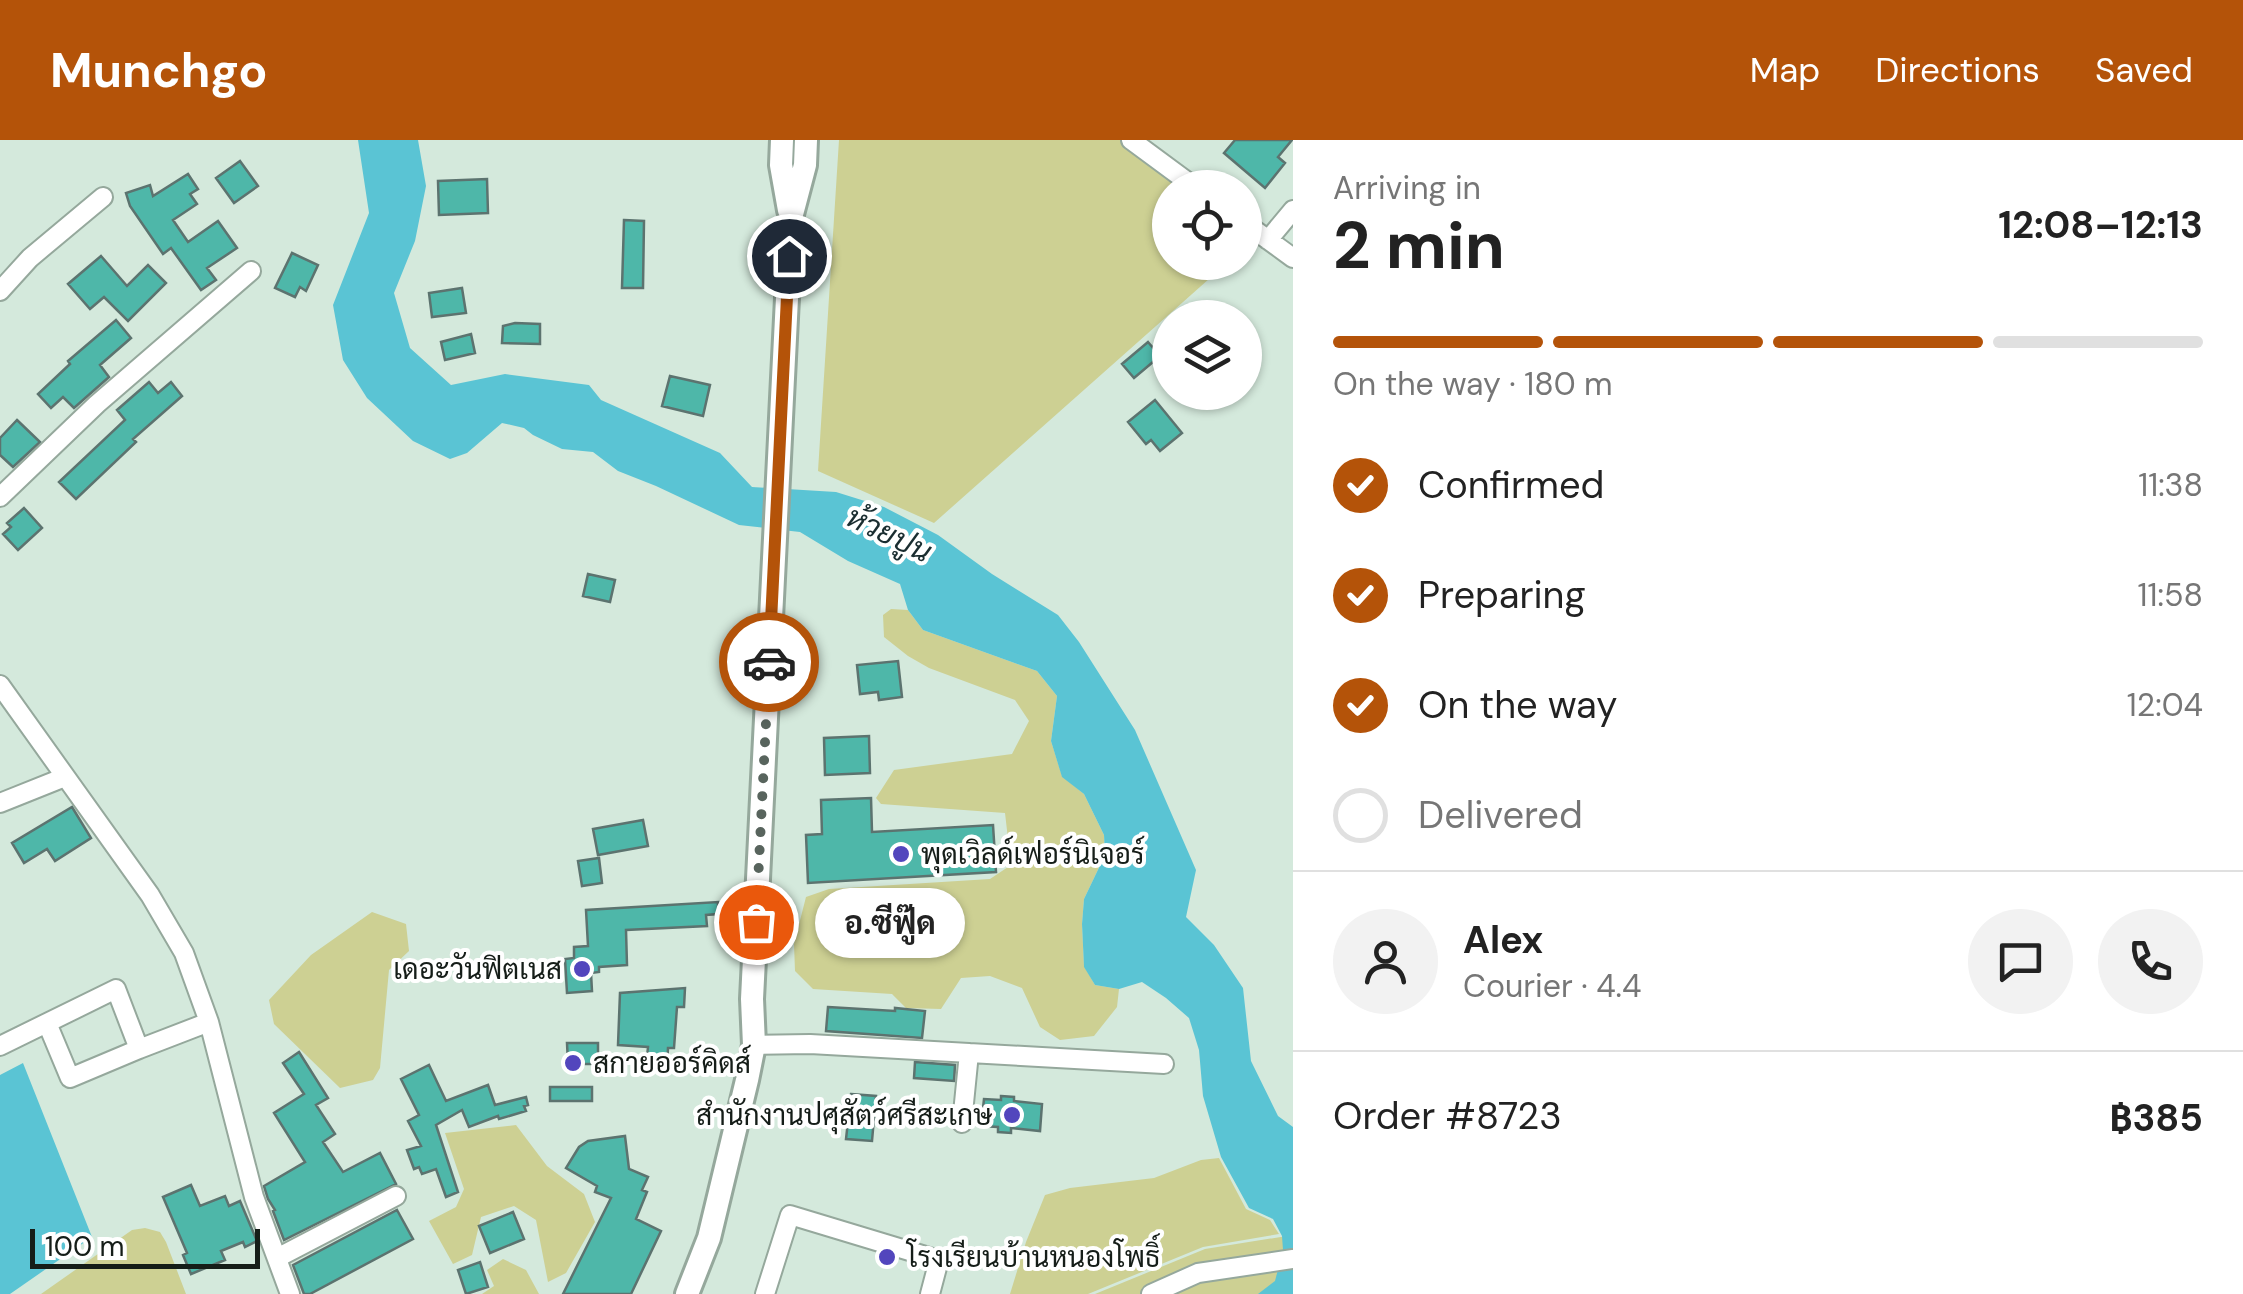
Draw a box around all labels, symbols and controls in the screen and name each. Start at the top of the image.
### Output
text: Munchgo [50,39,267,102]
text: Map [1750,47,1820,93]
text: Directions [1875,47,2040,93]
text: Saved [2095,47,2193,93]
text: Arriving in [1333,167,1481,209]
map controls [1152,170,1262,410]
button: locate [1152,170,1262,280]
text: 12:08–12:13 [1998,200,2203,250]
text: 2 min [1333,204,1505,288]
pin [747,214,832,299]
icon: home [762,229,817,284]
button: layers [1152,300,1262,410]
text: On the way · 180 m [1333,363,1613,405]
icon: check [1333,458,1388,513]
text: Confirmed [1418,460,1604,510]
text: 11:38 [2138,464,2203,506]
water label: ห้วยปูน [839,497,938,572]
icon: check [1333,568,1388,623]
text: Preparing [1418,570,1586,620]
text: 11:58 [2138,574,2203,616]
courier [719,612,819,712]
icon: car [742,635,797,690]
icon: check [1333,678,1388,733]
text: On the way [1418,680,1617,730]
text: 12:04 [2127,684,2203,726]
text: Delivered [1418,790,1583,840]
place label: พุดเวิลด์เฟอร์นิเจอร์ [921,835,1144,874]
marker: พุดเวิลด์เฟอร์นิเจอร์ [890,843,912,865]
pin [714,880,799,965]
callout: อ.ซีฟู๊ด [816,887,966,957]
icon: bag [729,895,784,950]
text: อ.ซีฟู๊ด [844,902,936,944]
button: person [1333,909,1438,1014]
button: chat [1968,909,2073,1014]
button: phone [2098,909,2203,1014]
text: Alex [1463,915,1543,965]
place label: เดอะวันฟิตเนส [393,951,562,988]
marker: เดอะวันฟิตเนส [571,958,593,980]
text: Courier · 4.4 [1463,965,1641,1007]
place label: สกายออร์คิดส์ [593,1044,751,1082]
marker: สกายออร์คิดส์ [562,1052,584,1074]
text: Order #8723 [1333,1091,1562,1141]
text: ฿385 [2109,1093,2203,1143]
place label: สำนักงานปศุสัตว์ศรีสะเกษ [696,1096,993,1135]
marker: สำนักงานปศุสัตว์ศรีสะเกษ [1001,1104,1023,1126]
scale bar [30,1224,260,1268]
text: 100 m [45,1228,124,1265]
place label: โรงเรียนบ้านหนองโพธิ์ [905,1233,1160,1276]
marker: โรงเรียนบ้านหนองโพธิ์ [876,1246,898,1268]

